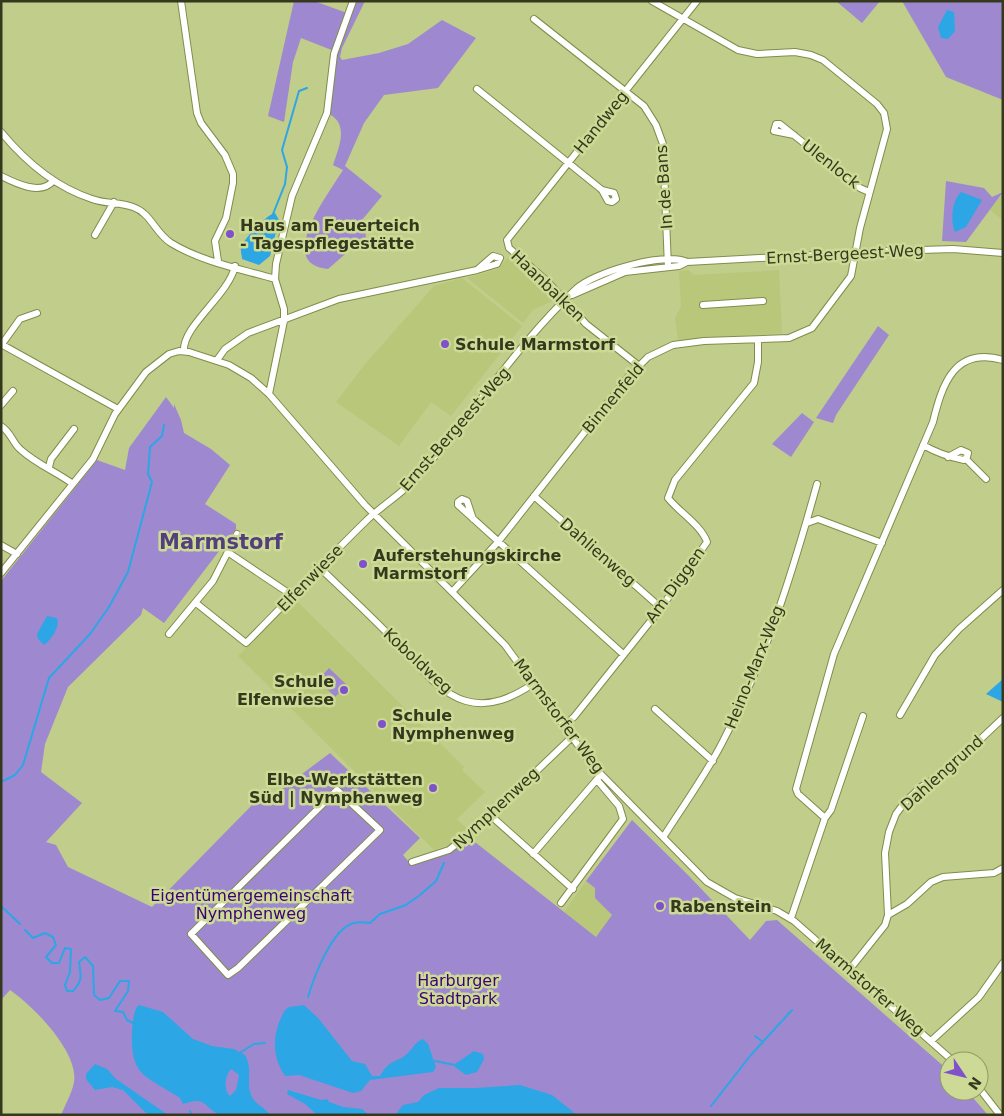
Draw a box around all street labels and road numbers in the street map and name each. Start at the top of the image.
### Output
street label: Handweg [570,87,632,157]
street label: Ulenlock [798,135,864,193]
street label: In de Bans [652,144,676,230]
street label: Ernst-Bergeest-Weg [766,240,924,268]
street label: Haanbalken [507,246,589,326]
street label: Binnenfeld [578,359,648,437]
street label: Ernst-Bergeest-Weg [396,363,514,495]
street label: Dahlienweg [556,514,640,590]
street label: Elfenwiese [273,541,347,615]
street label: Am Diggen [641,544,709,626]
street label: Heino-Marx-Weg [721,602,787,732]
street label: Koboldweg [380,624,456,698]
street label: Marmstorfer Weg [510,655,608,777]
street label: Dahlengrund [897,731,987,815]
street label: Nymphenweg [449,763,543,853]
street label: Marmstorfer Weg [812,934,928,1040]

